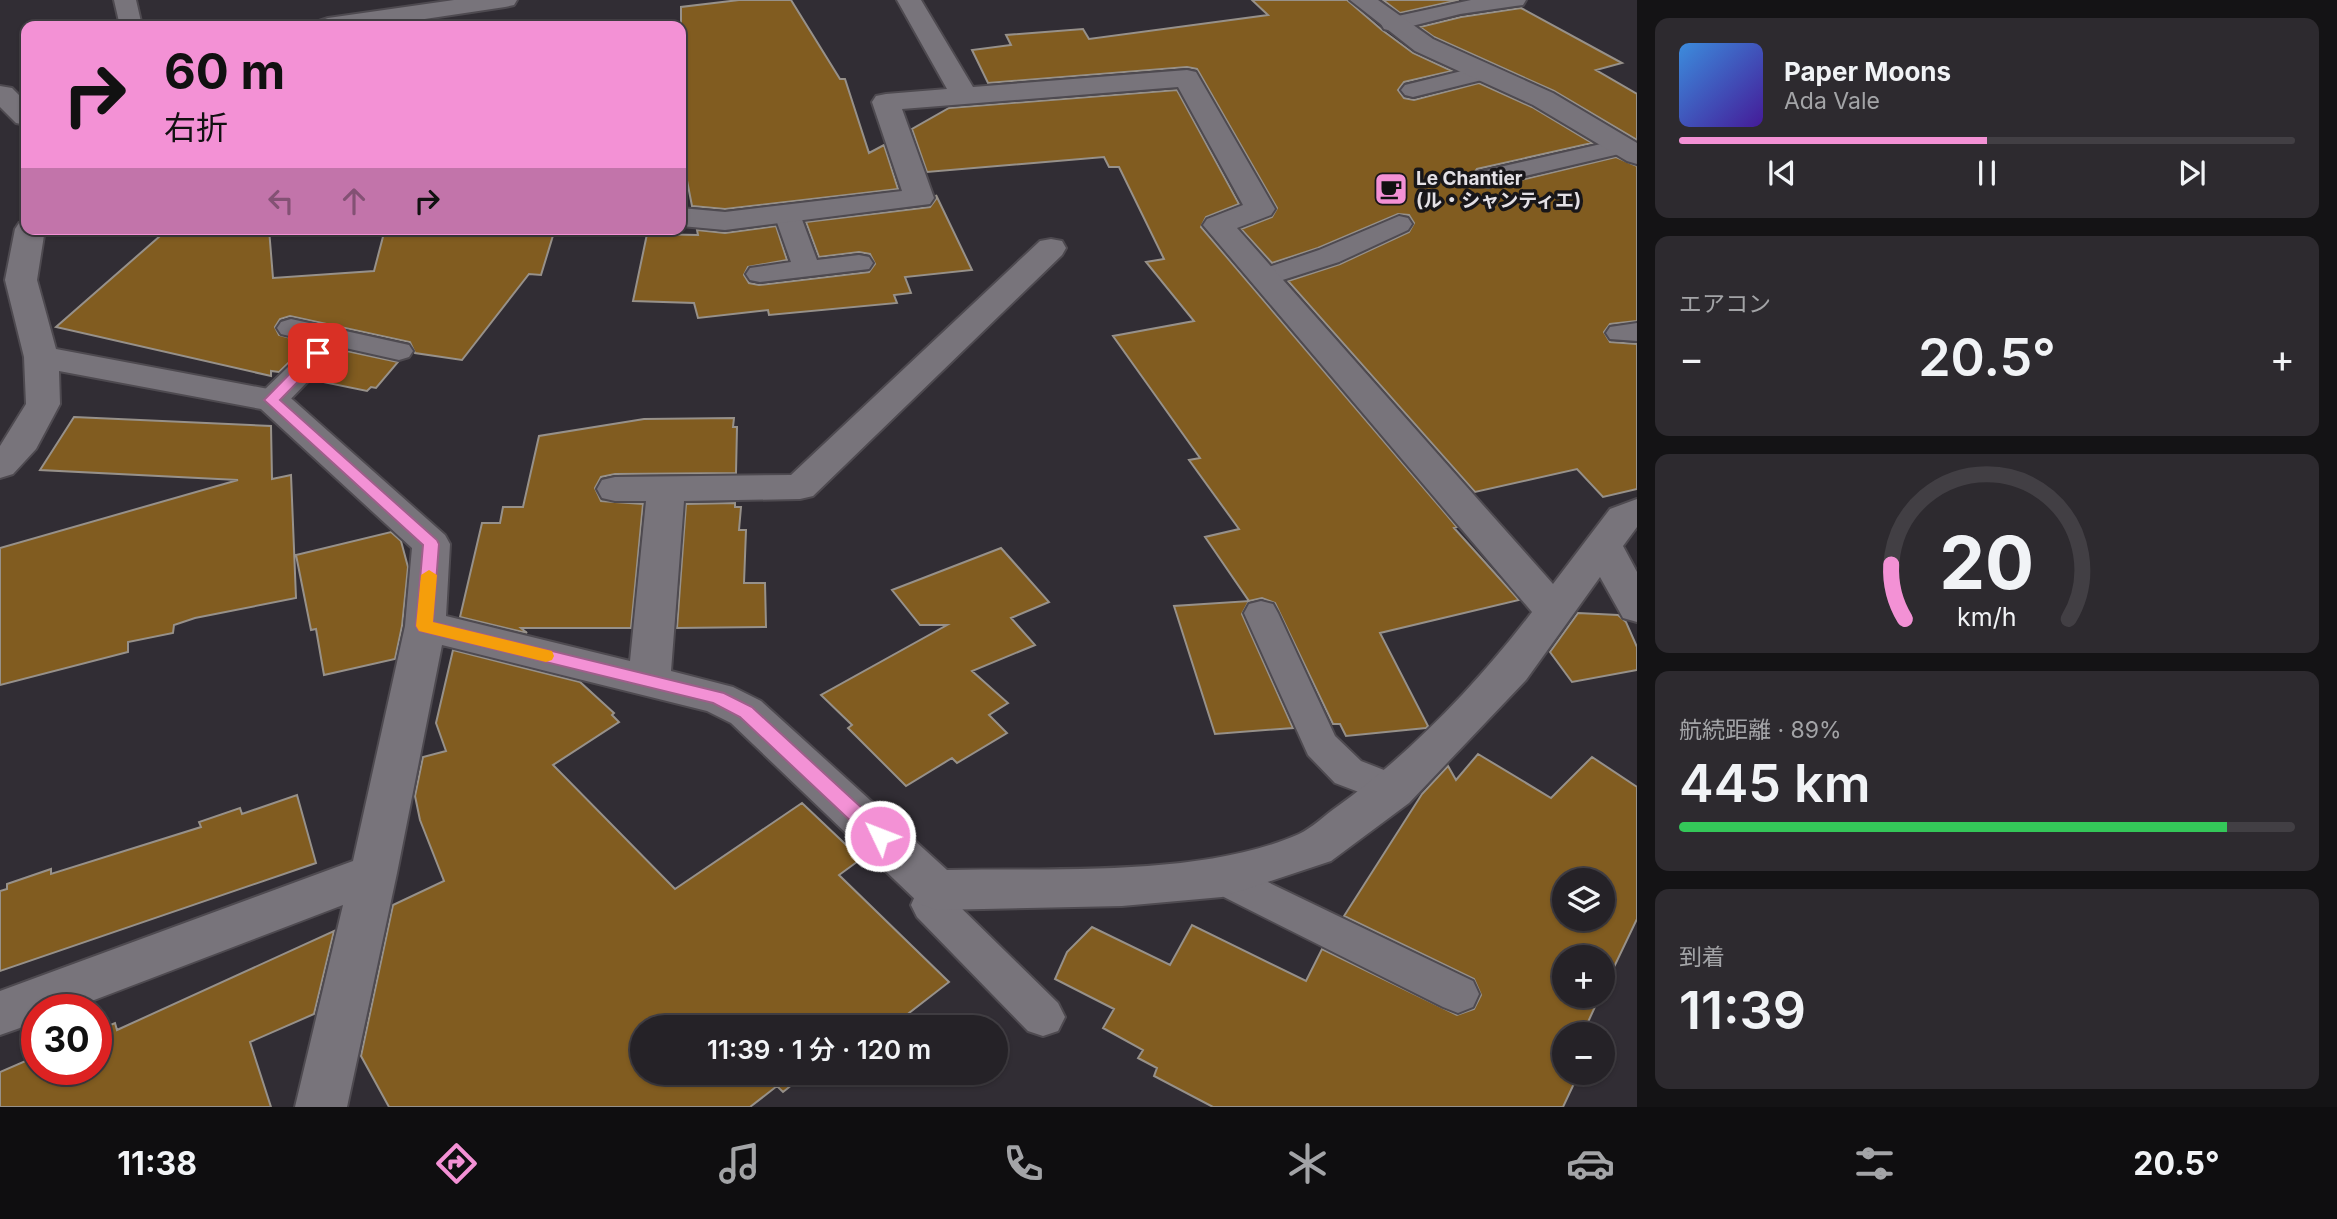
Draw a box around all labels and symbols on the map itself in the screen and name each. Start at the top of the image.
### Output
place label: Le Chantier (ル・シャンティエ) [1416,167,1581,212]
cafe icon: Le Chantier (ル・シャンティエ) [1372,170,1410,208]
pin [288,323,348,383]
position arrow [843,799,917,873]
speed limit sign: 30 [21,994,112,1085]

